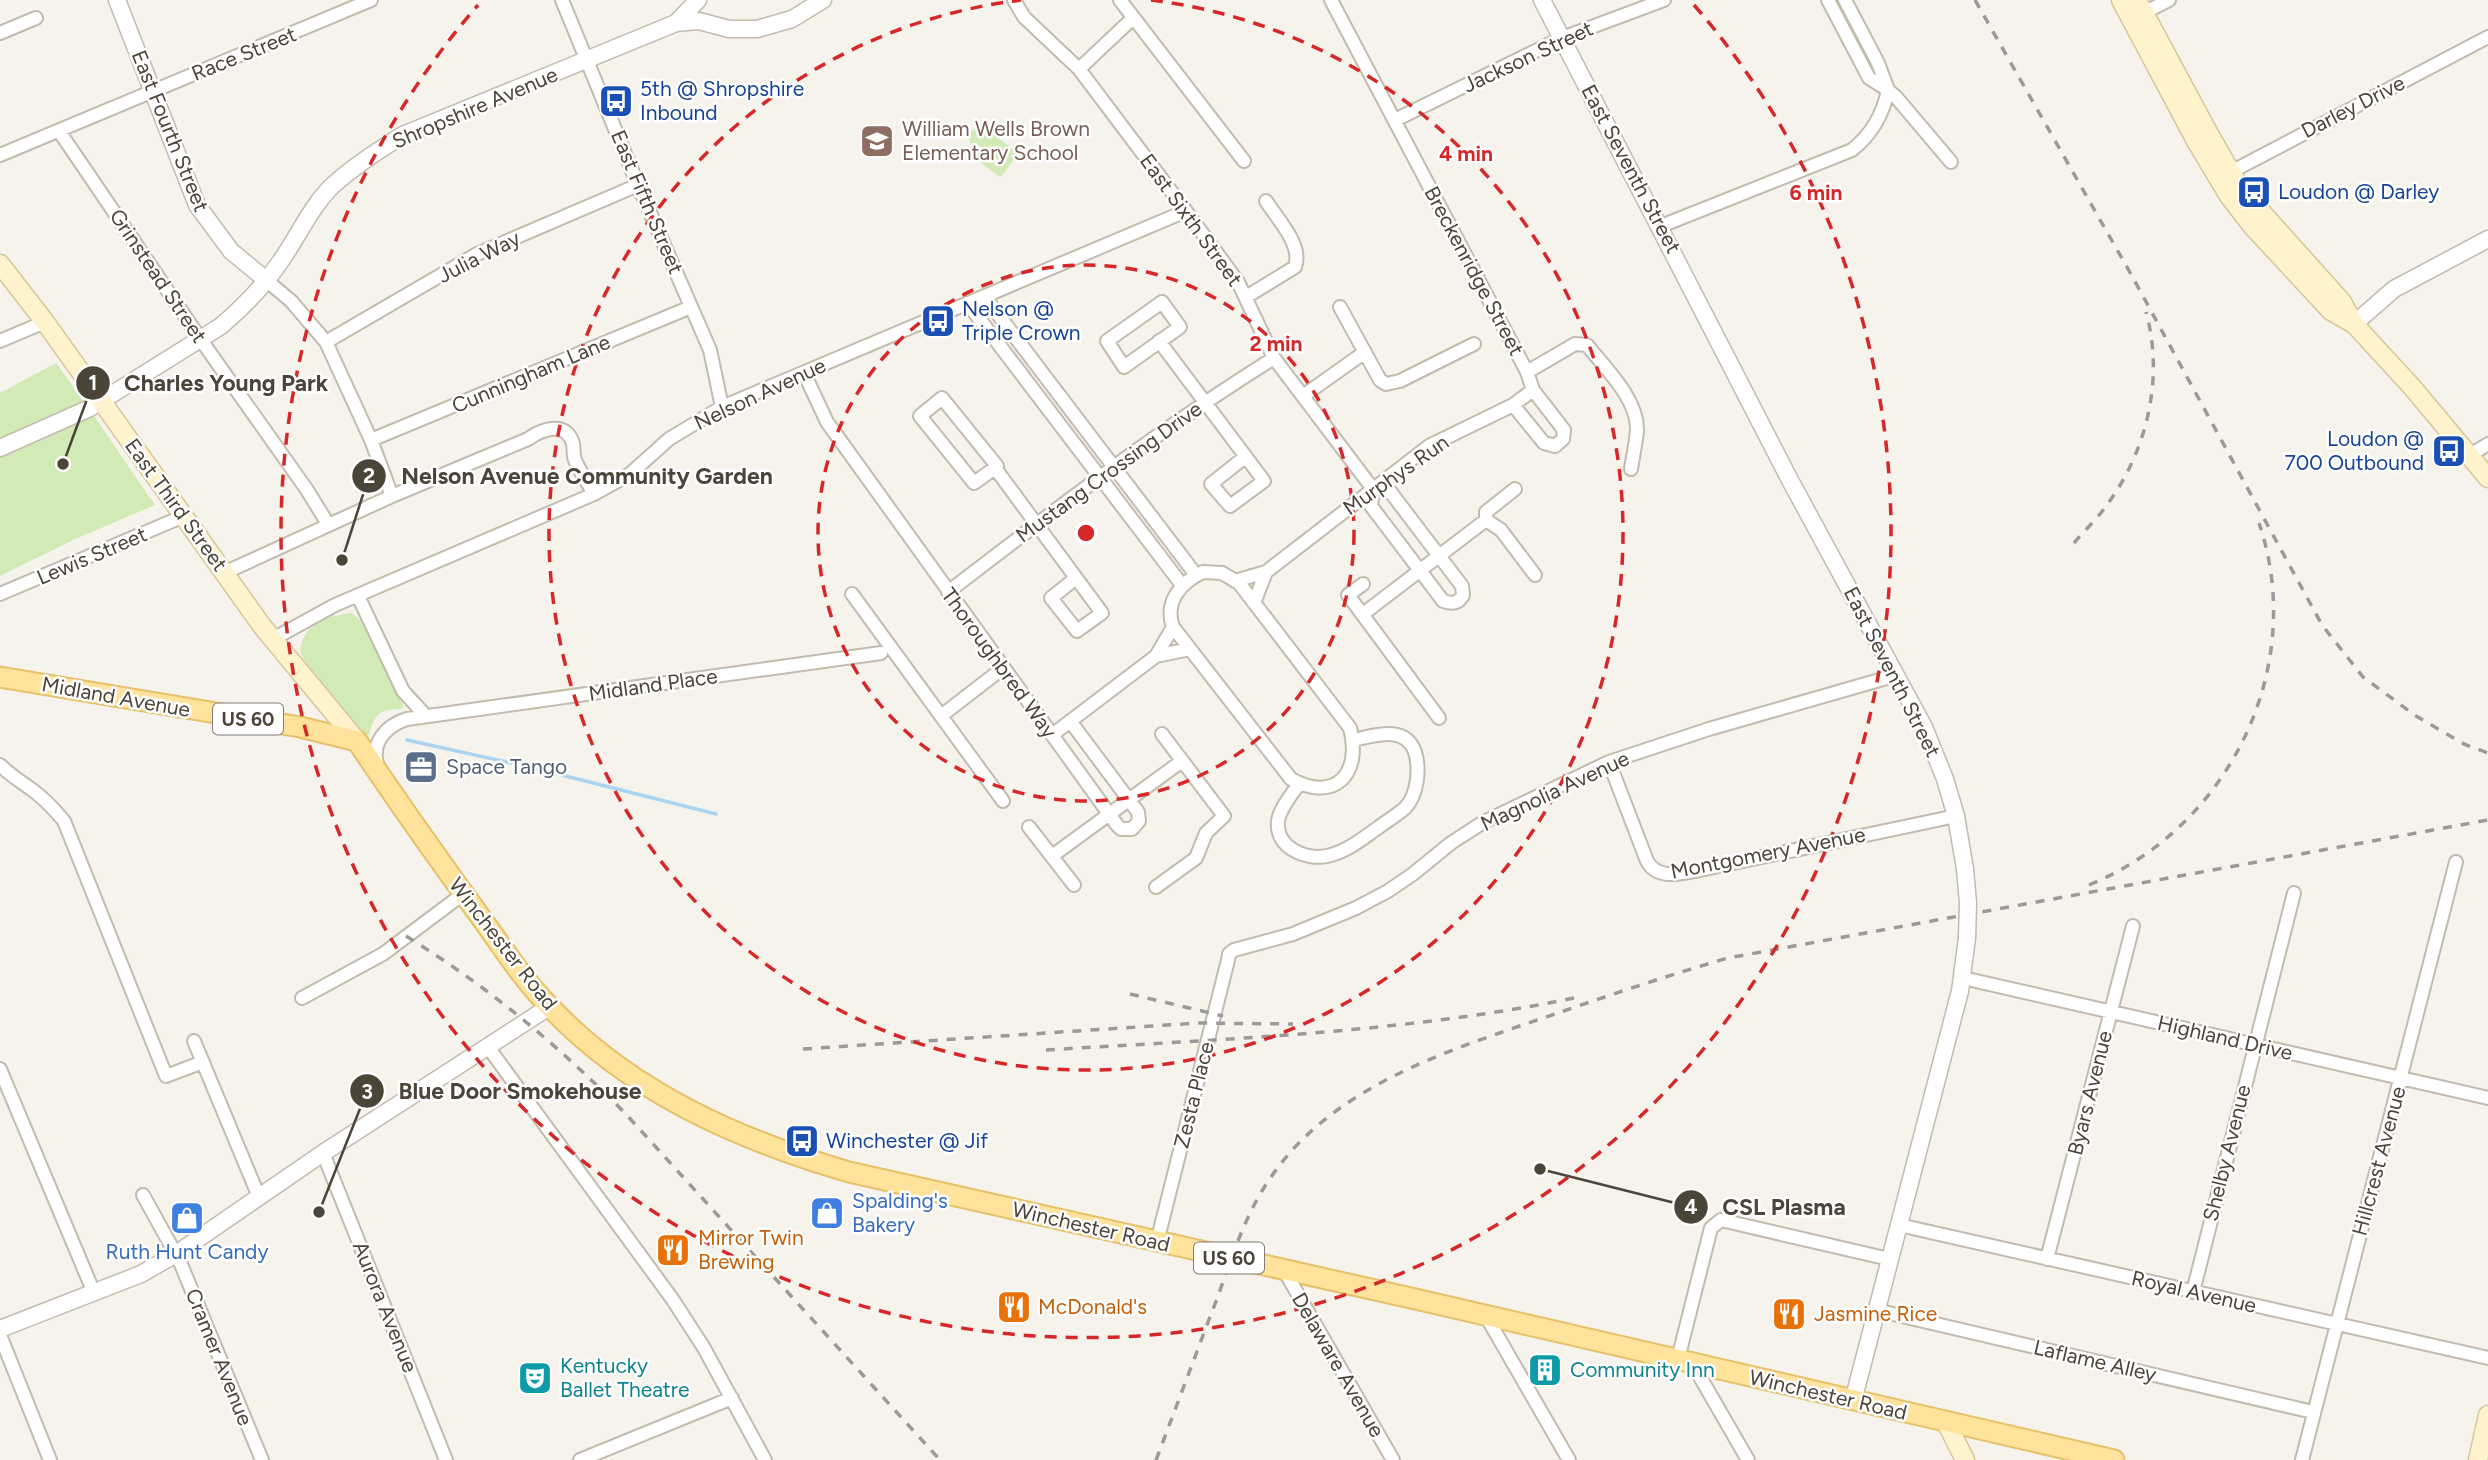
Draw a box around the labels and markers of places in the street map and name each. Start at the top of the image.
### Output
place label: 5th @ Shropshire Inbound [640,76,804,125]
bus stop icon: 5th @ Shropshire Inbound [597,82,635,120]
place label: William Wells Brown Elementary School [902,116,1090,165]
school or university icon: William Wells Brown Elementary School [858,122,896,160]
bus stop icon: Loudon @ Darley [2235,173,2273,211]
place label: Loudon @ Darley [2278,179,2439,204]
place label: Nelson @ Triple Crown [962,296,1081,345]
bus stop icon: Nelson @ Triple Crown [919,302,957,340]
callout: Charles Young Park [75,361,342,405]
place label: Loudon @ 700 Outbound [2284,426,2424,475]
bus stop icon: Loudon @ 700 Outbound [2430,432,2468,470]
callout: Nelson Avenue Community Garden [352,454,786,498]
centre of rings [1074,521,1098,545]
office icon: Space Tango [402,748,440,786]
place label: Space Tango [446,754,567,779]
callout: Blue Door Smokehouse [350,1069,656,1113]
bus stop icon: Winchester @ Jif [783,1122,821,1160]
place label: Winchester @ Jif [826,1128,988,1153]
callout: CSL Plasma [1674,1185,1860,1229]
place label: Spalding's Bakery [852,1188,948,1237]
shop icon: Spalding's Bakery [808,1194,846,1232]
shop icon: Ruth Hunt Candy [168,1199,206,1237]
place label: Mirror Twin Brewing [698,1225,804,1274]
restaurant icon: Mirror Twin Brewing [654,1231,692,1269]
place label: Ruth Hunt Candy [106,1239,268,1264]
restaurant icon: McDonald's [995,1288,1033,1326]
place label: McDonald's [1038,1294,1147,1319]
restaurant icon: Jasmine Rice [1770,1295,1808,1333]
place label: Jasmine Rice [1814,1301,1937,1326]
building icon: Community Inn [1526,1351,1564,1389]
place label: Kentucky Ballet Theatre [560,1353,689,1402]
place label: Community Inn [1570,1357,1715,1382]
theatre icon: Kentucky Ballet Theatre [516,1359,554,1397]

